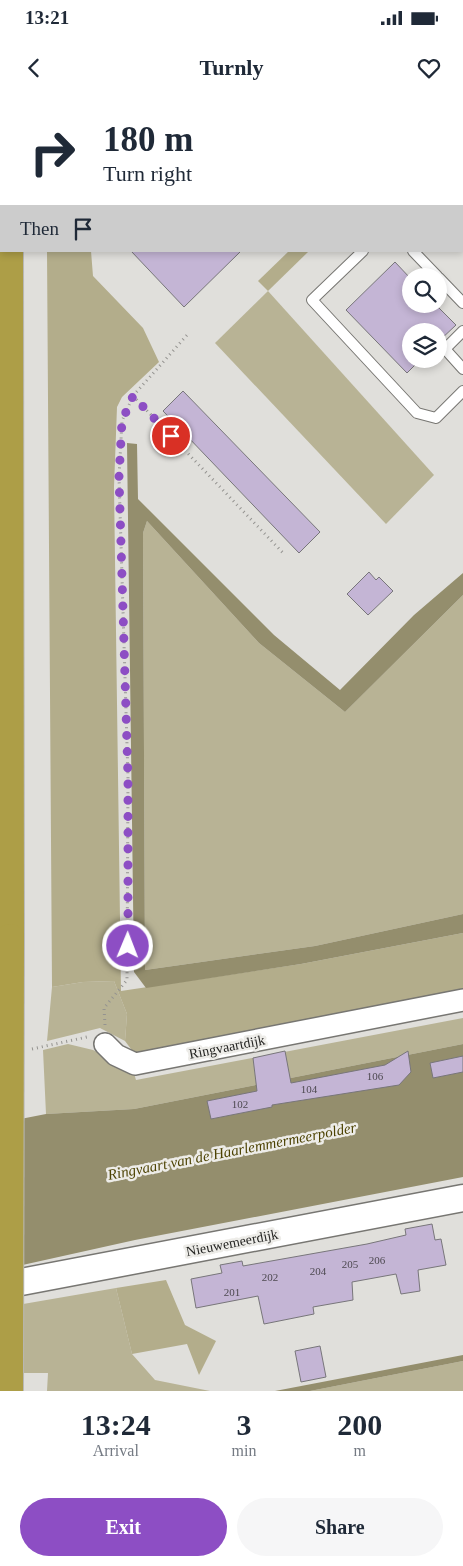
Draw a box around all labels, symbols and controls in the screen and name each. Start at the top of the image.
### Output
text: 13:21 [25,7,69,28]
icon: back [20,54,48,82]
icon: heart [415,54,443,82]
text: Turnly [199,55,264,80]
icon: right [20,120,85,185]
text: 180 m [103,120,193,159]
text: Turn right [103,161,192,186]
icon: arrive [69,215,97,243]
text: Then [20,218,59,239]
map controls [402,268,447,368]
button: search [402,268,447,313]
button: layers [402,323,447,368]
pin [150,415,192,457]
icon: arrive [157,422,185,450]
position arrow [101,919,153,971]
street label: Ringvaartdijk [188,1032,266,1062]
house number: 106 [367,1070,384,1082]
house number: 104 [301,1083,318,1095]
house number: 102 [232,1098,248,1110]
water label: Ringvaart van de Haarlemmermeerpolder [105,1119,358,1183]
street label: Nieuwemeerdijk [185,1227,279,1259]
house number: 206 [369,1254,386,1266]
house number: 205 [342,1258,359,1270]
house number: 204 [310,1265,327,1277]
house number: 202 [262,1271,278,1283]
house number: 201 [224,1286,240,1298]
text: 13:24 [81,1408,151,1441]
text: 3 [236,1408,251,1441]
text: 200 [337,1408,382,1441]
text: Arrival [93,1442,139,1459]
text: min [232,1442,256,1459]
text: m [353,1442,366,1459]
button: Exit [20,1498,227,1556]
button: Share [237,1498,443,1556]

